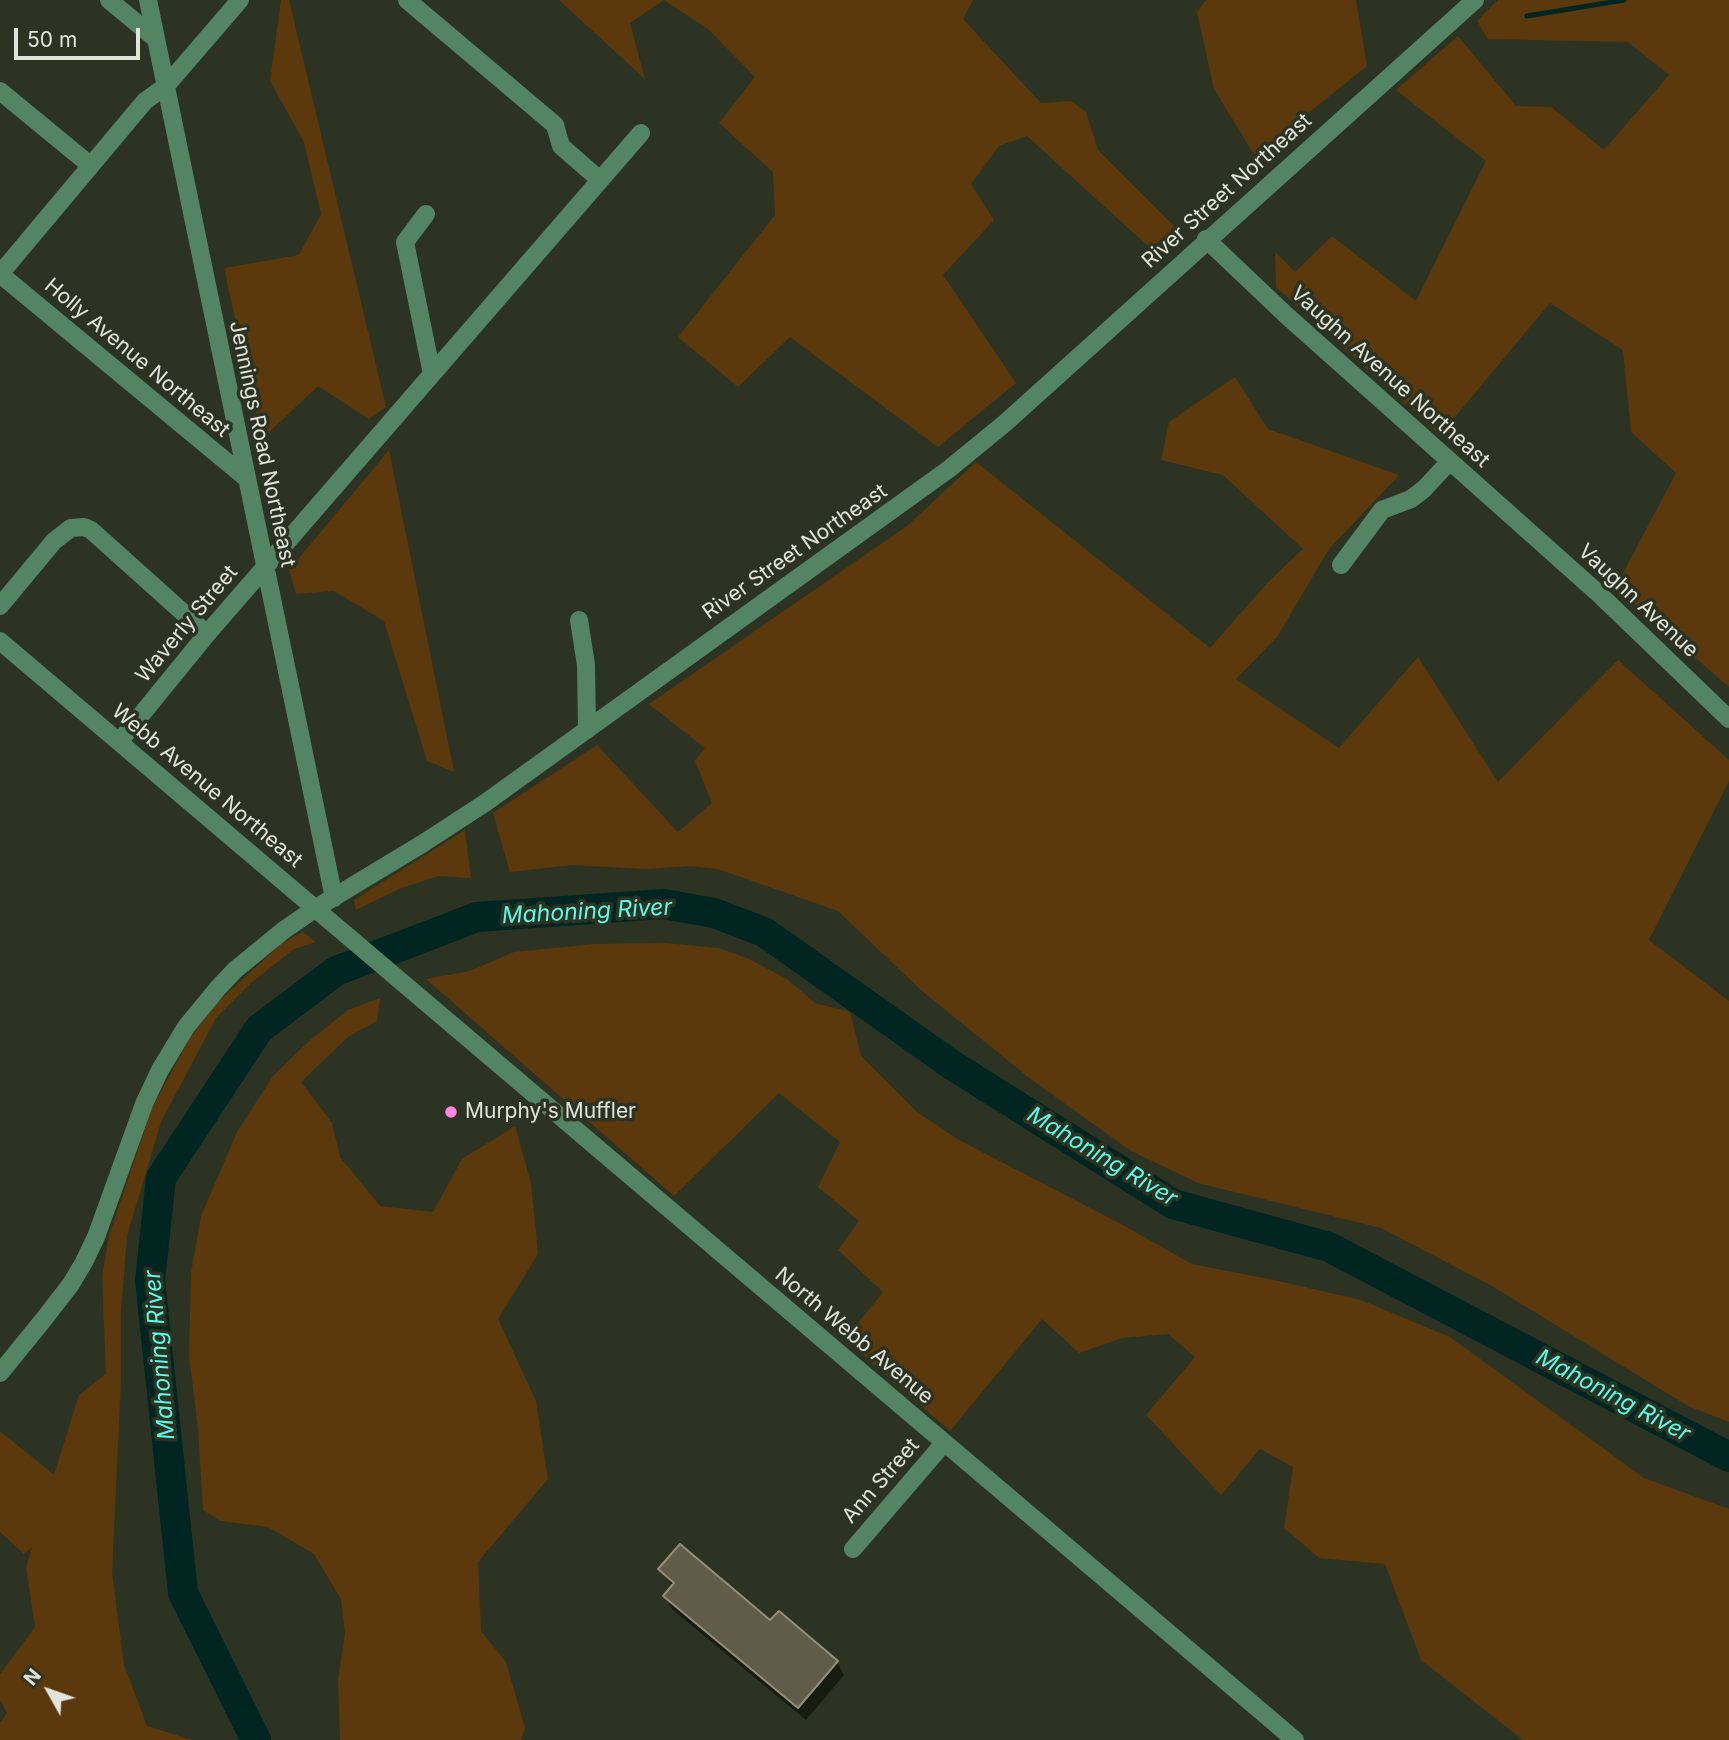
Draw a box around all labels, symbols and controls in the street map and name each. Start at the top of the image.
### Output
scale bar [18,14,144,58]
text: 50 m [27,27,77,52]
street label: River Street Northeast [1137,108,1317,274]
street label: Holly Avenue Northeast [39,273,235,443]
street label: Vaughn Avenue Northeast [1285,281,1495,473]
street label: Jennings Road Northeast [224,319,300,569]
street label: River Street Northeast [698,479,892,625]
street label: Vaughn Avenue [1573,539,1703,663]
street label: Waverly Street [131,560,243,688]
street label: Webb Avenue Northeast [106,699,308,873]
water label: Mahoning River [501,894,673,930]
place label: Murphy's Muffler [465,1099,636,1125]
water label: Mahoning River [1022,1101,1182,1213]
marker: Murphy's Muffler [443,1104,459,1120]
street label: North Webb Avenue [770,1262,938,1410]
water label: Mahoning River [139,1269,181,1441]
water label: Mahoning River [1531,1344,1695,1448]
street label: Ann Street [837,1433,925,1529]
north arrow [14,1656,84,1726]
text: N [19,1664,46,1690]

